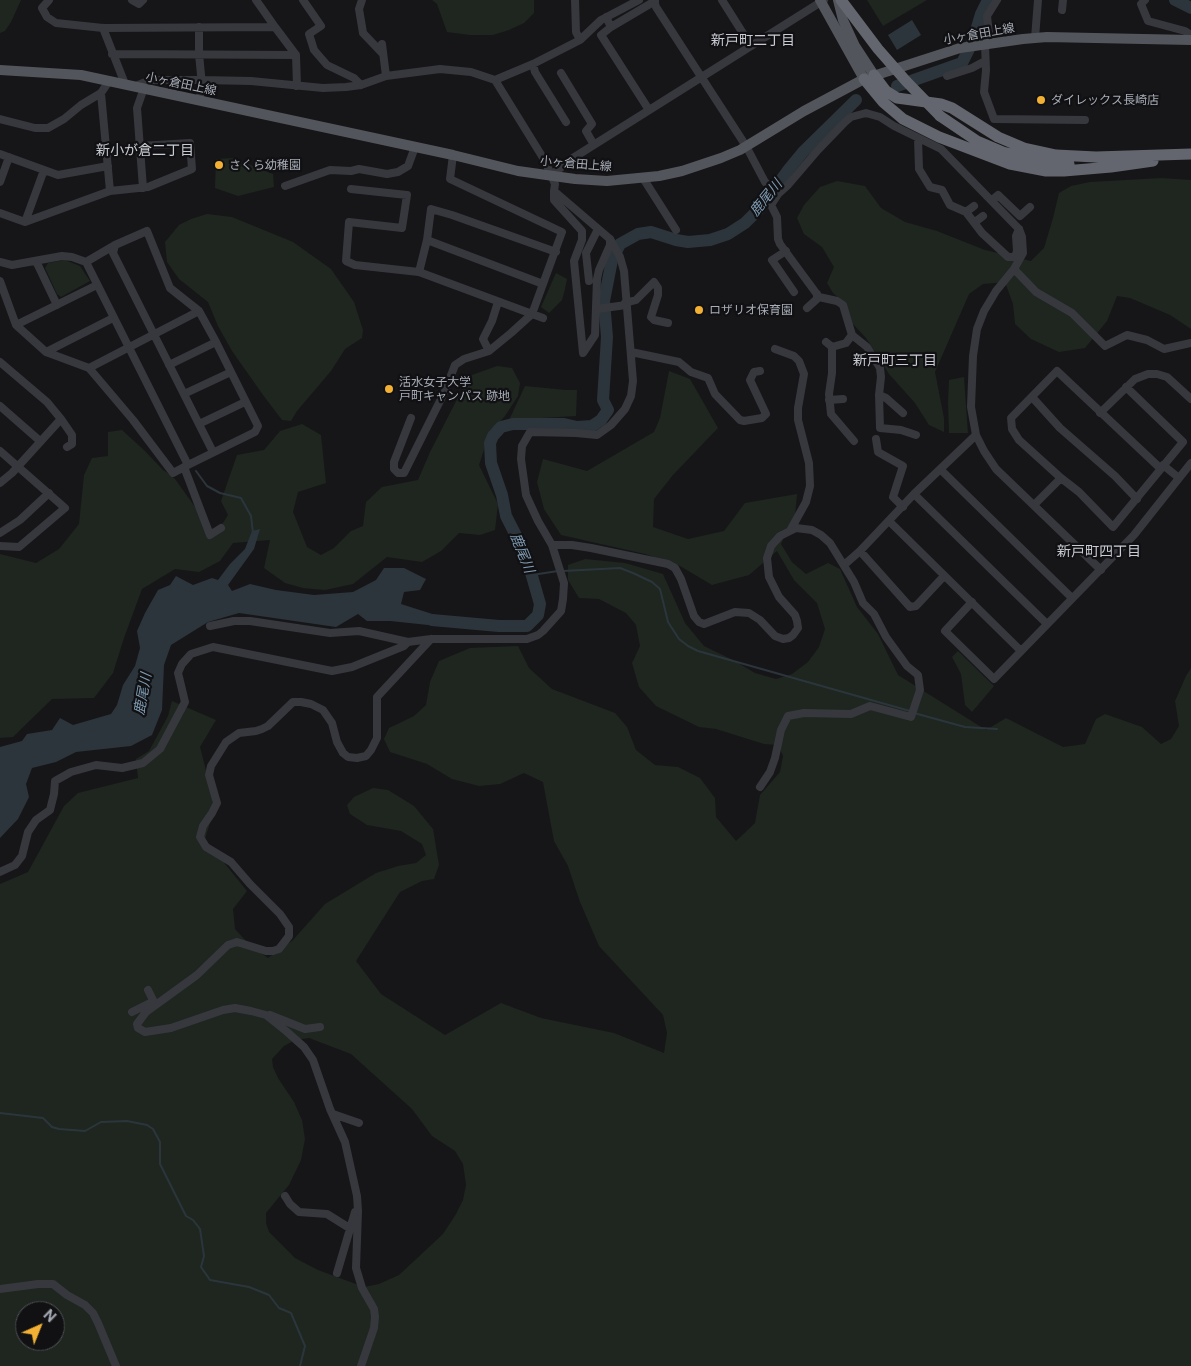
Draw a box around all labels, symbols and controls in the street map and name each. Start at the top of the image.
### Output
street label: 小ヶ倉田上線 [942,21,1016,47]
district label: 新戸町二丁目 [711,33,795,49]
street label: 小ヶ倉田上線 [144,69,218,99]
place label: ダイレックス長崎店 [1051,93,1159,107]
marker: ダイレックス長崎店 [1035,94,1047,106]
district label: 新小が倉二丁目 [96,143,194,159]
street label: 小ヶ倉田上線 [540,154,612,174]
place label: さくら幼稚園 [229,158,301,172]
marker: さくら幼稚園 [213,159,225,171]
water label: 鹿尾川 [746,176,786,220]
place label: ロザリオ保育園 [709,303,793,317]
marker: ロザリオ保育園 [693,304,705,316]
district label: 新戸町三丁目 [853,353,937,369]
place label: 活水女子大学 戸町キャンパス 跡地 [399,375,510,403]
marker: 活水女子大学 戸町キャンパス 跡地 [383,383,395,395]
water label: 鹿尾川 [506,530,538,576]
district label: 新戸町四丁目 [1057,544,1141,560]
water label: 鹿尾川 [131,672,155,716]
north arrow [15,1301,65,1351]
text: N [40,1306,59,1325]

